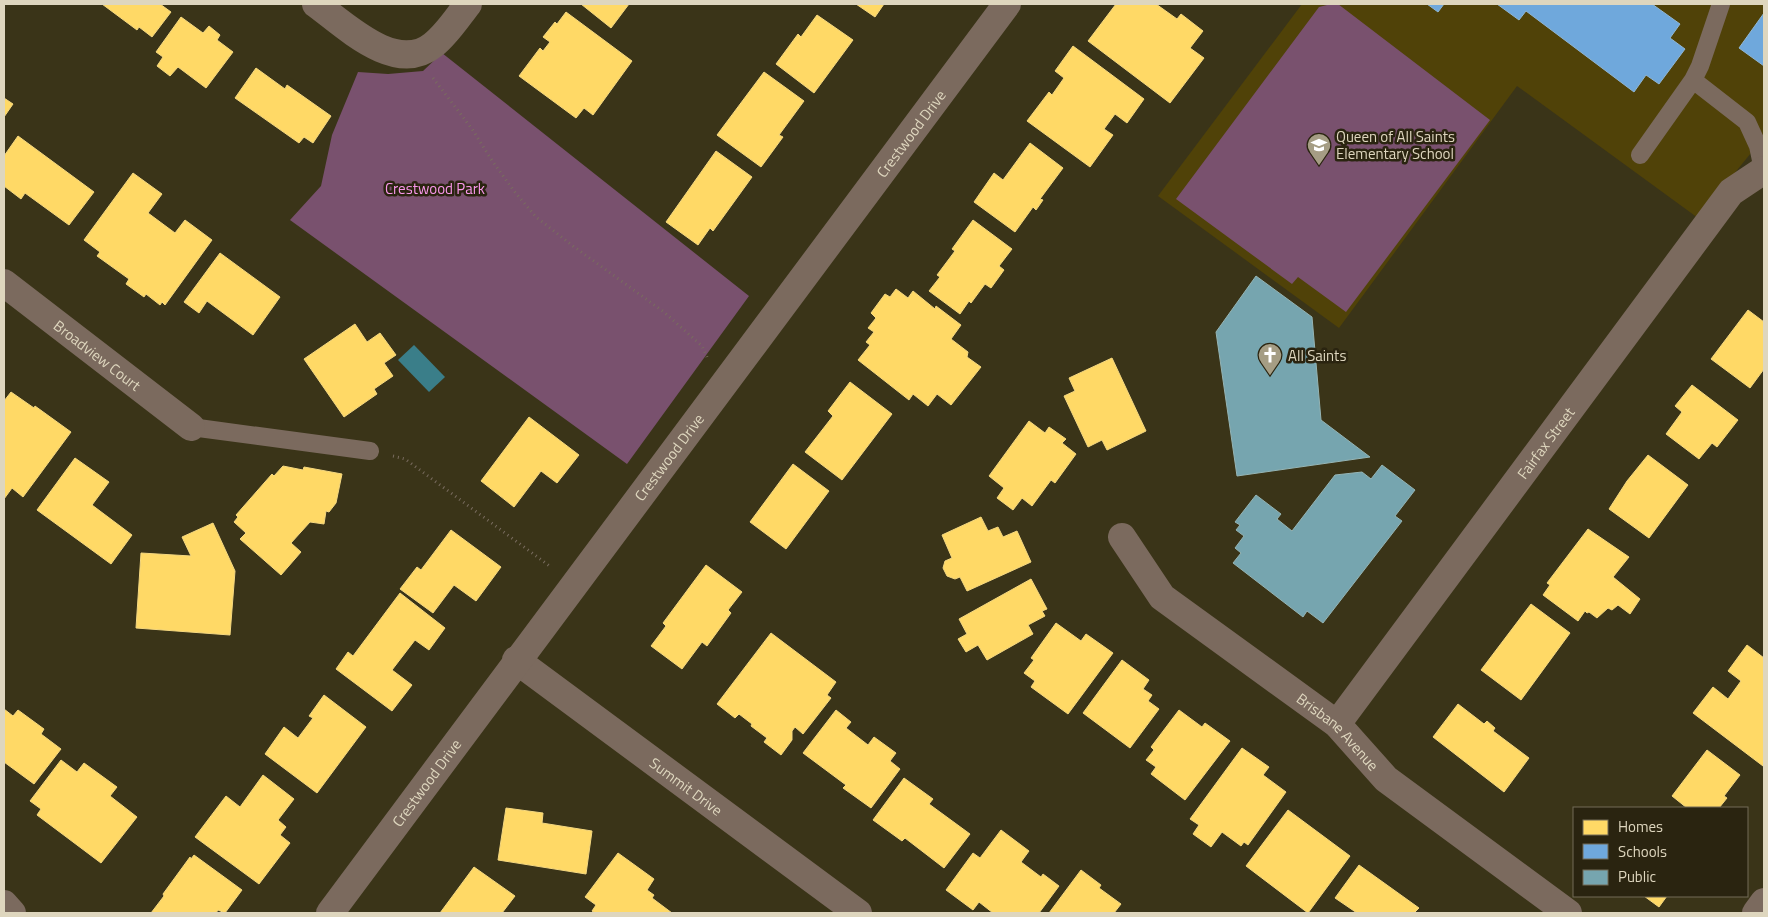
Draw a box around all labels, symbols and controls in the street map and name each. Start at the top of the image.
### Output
street label: Crestwood Drive [870,85,951,182]
place label: Queen of All Saints Elementary School [1336,125,1455,165]
school or university icon: Queen of All Saints Elementary School [1306,132,1332,166]
park label: Crestwood Park [385,177,485,200]
street label: Broadview Court [49,314,147,397]
church icon: All Saints [1257,342,1283,376]
place label: All Saints [1288,344,1346,367]
street label: Fairfax Street [1511,401,1580,484]
street label: Crestwood Drive [628,408,709,506]
street label: Brisbane Avenue [1292,687,1385,775]
street label: Crestwood Drive [386,734,466,831]
street label: Summit Drive [645,751,728,821]
legend [1573,807,1748,897]
text: Homes [1618,815,1663,838]
text: Schools [1618,840,1667,863]
text: Public [1618,865,1656,888]

